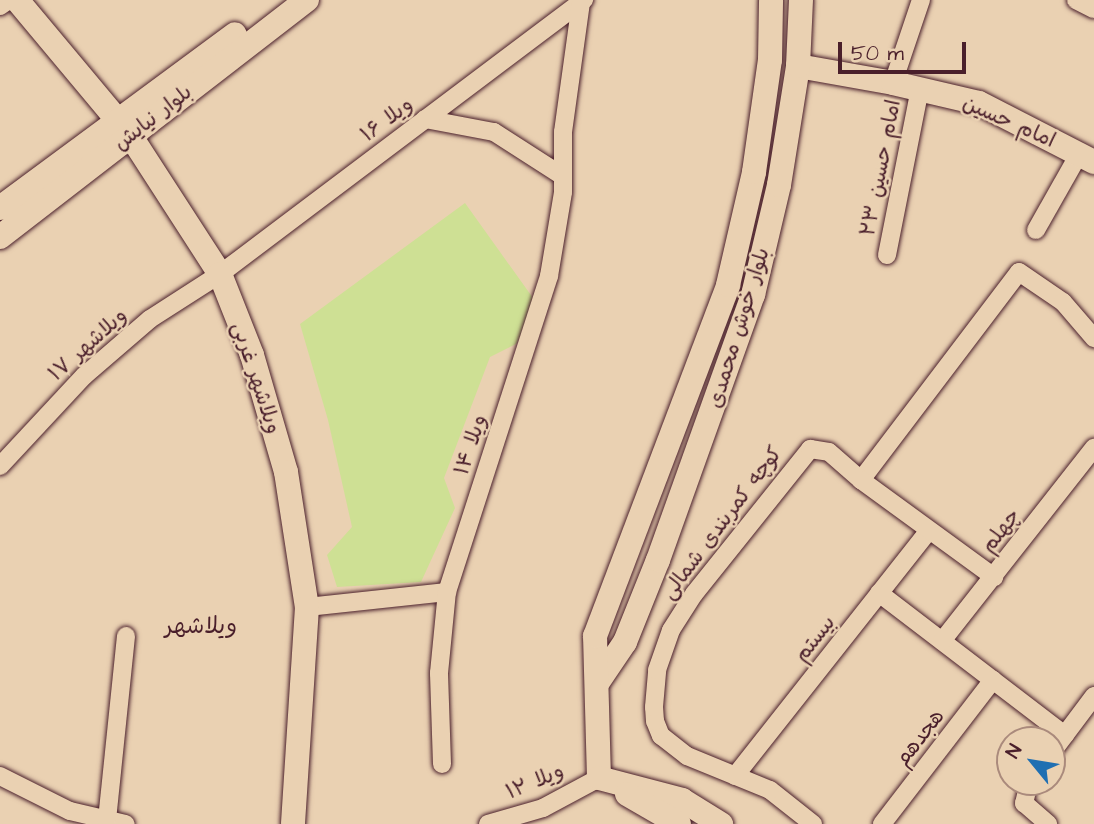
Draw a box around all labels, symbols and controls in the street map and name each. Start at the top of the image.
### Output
scale bar [842,28,970,72]
text: 50 m [851,39,904,68]
street label: بلوار نیایش [109,80,197,156]
street label: امام حسین [959,90,1059,154]
street label: ۱۶ ویلا [356,92,418,148]
street label: امام حسین ۲۳ [855,98,907,238]
street label: بلوار خوش محمدی [703,245,775,411]
street label: ویلاشهر ۱۷ [44,303,132,387]
street label: ویلاشهر غربی [226,319,286,437]
street label: ۱۴ ویلا [449,412,493,478]
street label: کوچه کمربندی شمالی [656,441,788,605]
street label: چهلم [976,504,1026,558]
street label: بیستم [789,611,841,667]
district label: ویلاشهر [165,612,237,640]
street label: هجدهم [890,705,950,771]
north arrow [996,726,1066,796]
text: N [999,739,1029,763]
street label: ویلا ۱۲ [502,759,568,805]

